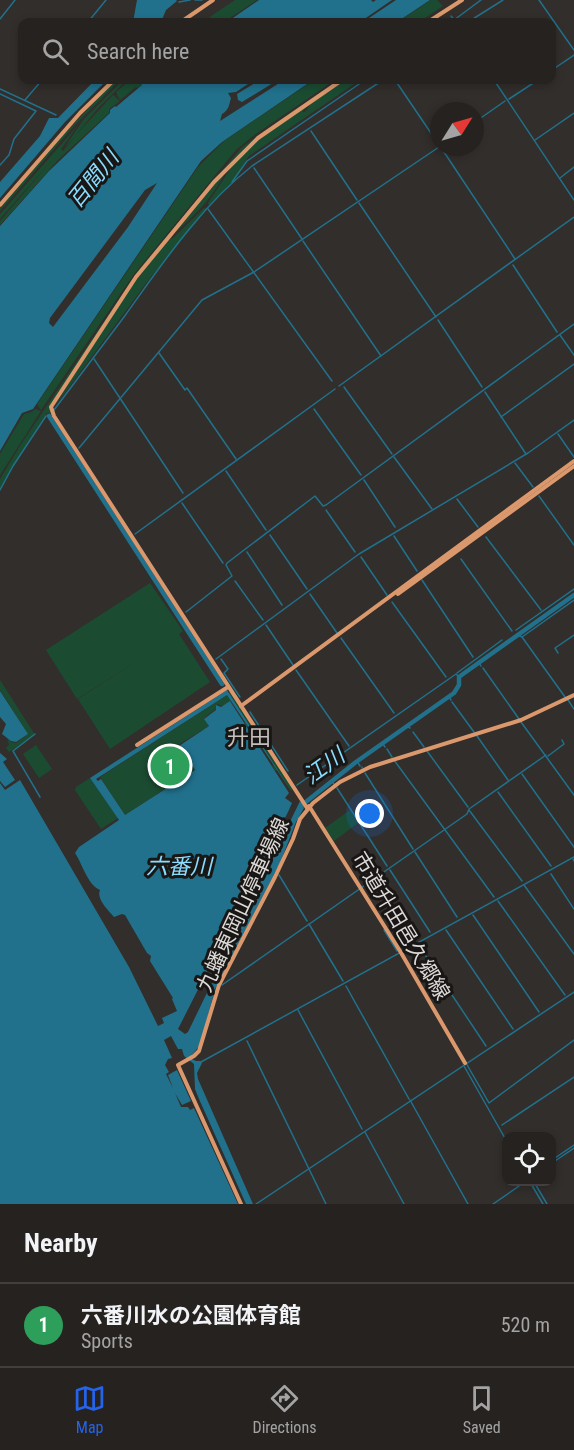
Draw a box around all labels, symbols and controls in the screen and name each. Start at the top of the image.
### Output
search box [18,18,556,84]
icon: search [39,35,72,68]
text: Search here [87,39,189,64]
north arrow [430,102,484,156]
water label: 百間川 [63,144,125,213]
district label: 升田 [227,725,271,750]
water label: 江川 [299,742,351,789]
pin: 1 [150,744,190,789]
your location [355,799,384,828]
street label: 九蟠東岡山停車場線 [192,814,294,996]
street label: 市道升田邑久郷線 [347,848,455,1004]
water label: 六番川 [146,854,214,879]
map controls [502,1132,556,1186]
button: locate [502,1132,556,1186]
text: Nearby [24,1228,98,1258]
text: 六番川水の公園体育館 [81,1303,301,1328]
text: 1 [38,1313,49,1337]
text: 520 m [501,1313,550,1337]
text: Sports [81,1329,133,1353]
tab: Map [73,1382,106,1437]
tab: Directions [253,1382,316,1437]
tab: Saved [463,1382,501,1437]

